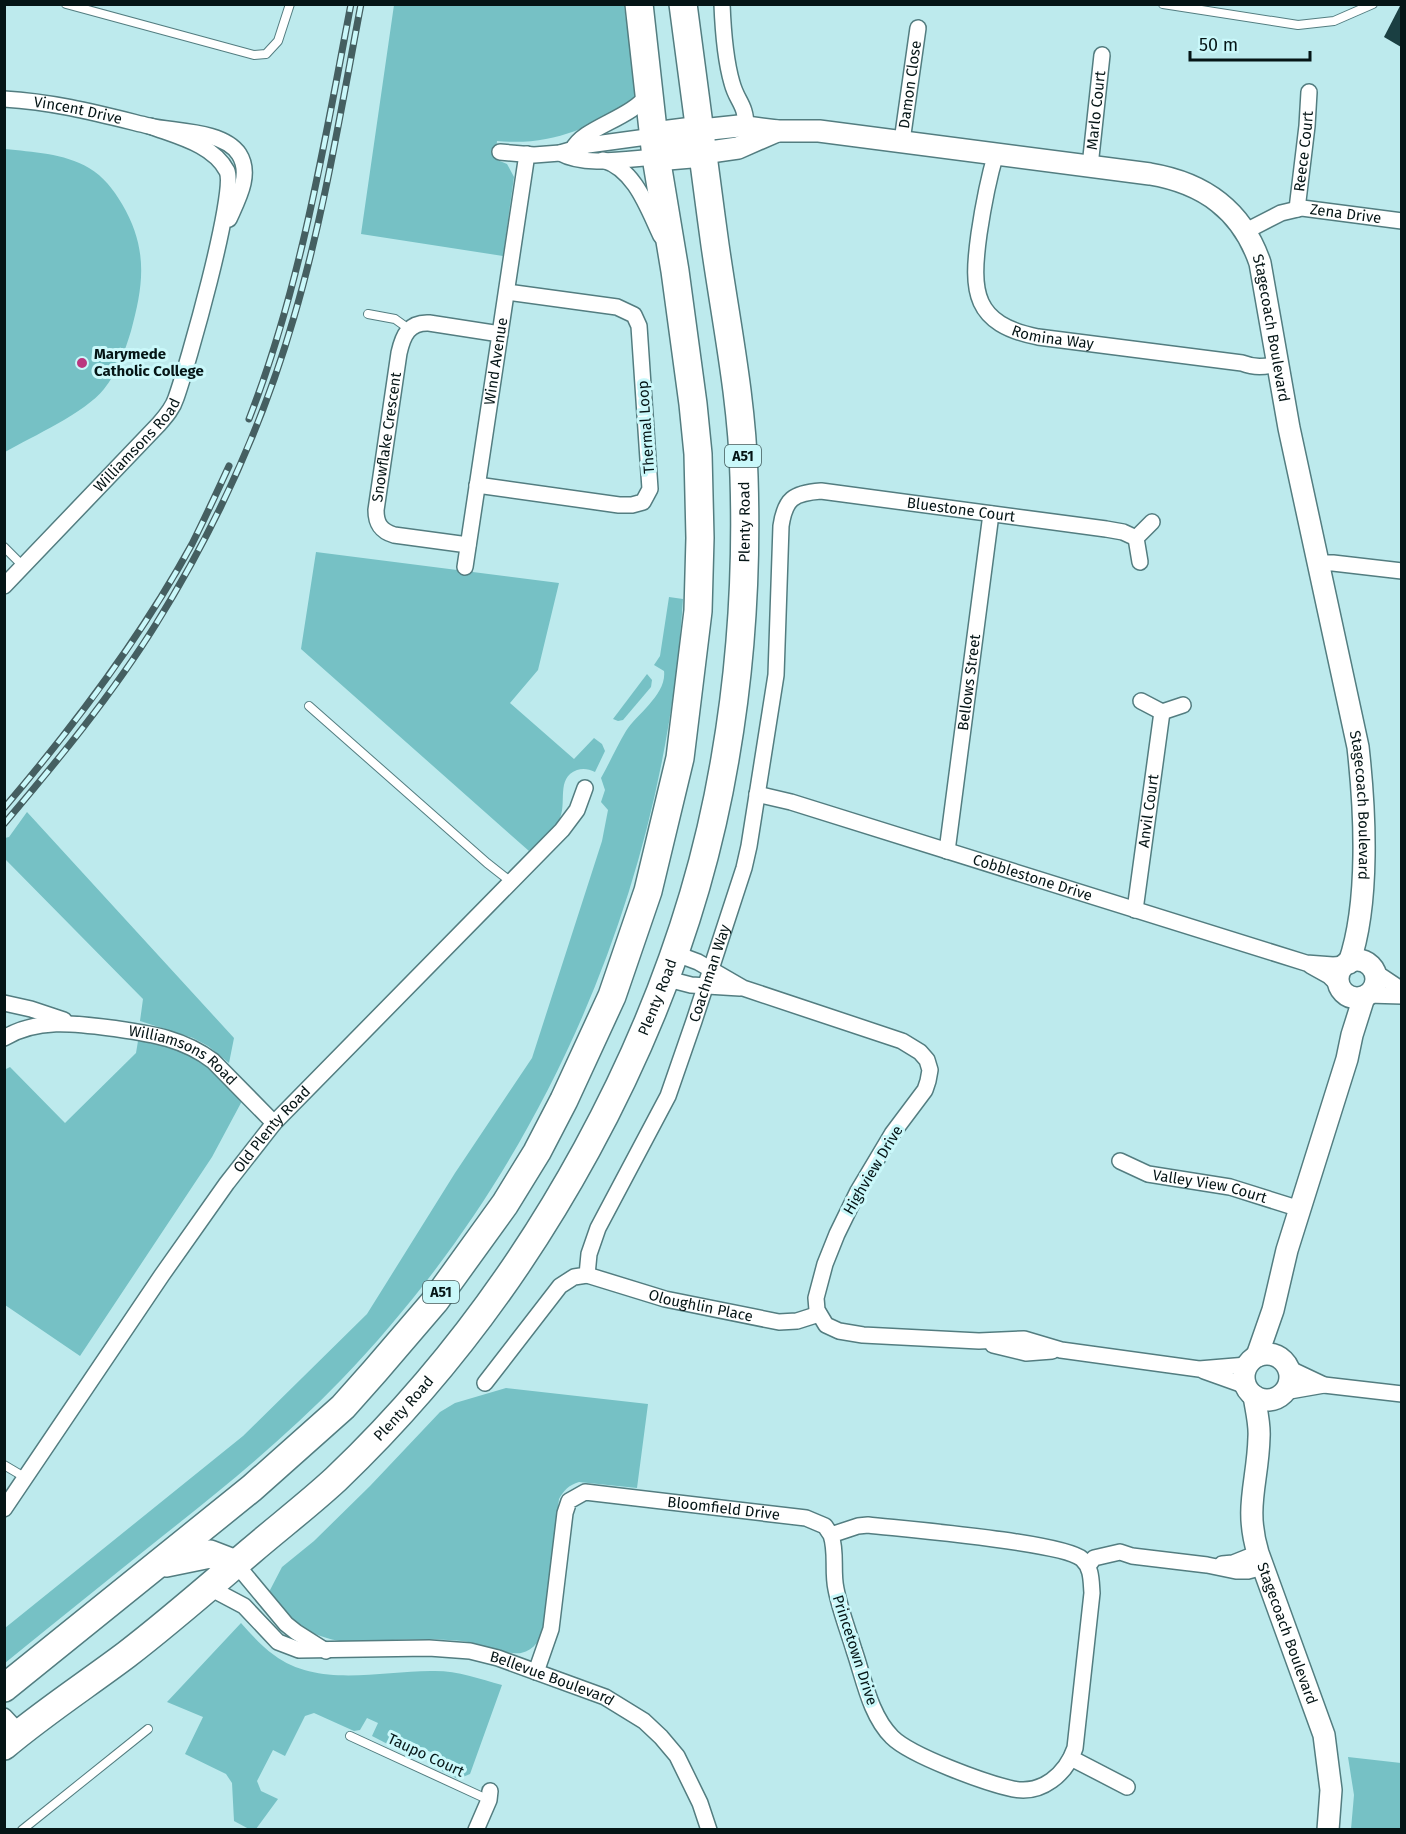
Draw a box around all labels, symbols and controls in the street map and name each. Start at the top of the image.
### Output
scale bar [1190,24,1310,62]
text: 50 m [1199,34,1238,56]
street label: Damon Close [895,39,925,130]
street label: Marlo Court [1083,69,1109,151]
street label: Vincent Drive [33,93,124,128]
street label: Reece Court [1290,110,1317,193]
street label: Zena Drive [1309,200,1382,227]
street label: Stagecoach Boulevard [1249,252,1293,403]
street label: Wind Avenue [480,316,511,406]
street label: Romina Way [1009,321,1095,353]
place label: Marymede Catholic College [94,345,204,380]
marker: Marymede Catholic College [75,356,89,370]
street label: Snowflake Crescent [368,370,405,503]
street label: Thermal Loop [634,380,658,474]
street label: Williamsons Road [90,395,184,496]
road number: A51 [725,445,761,467]
street label: Plenty Road [735,481,754,563]
street label: Bluestone Court [906,494,1017,526]
street label: Bellows Street [954,632,984,732]
street label: Stagecoach Boulevard [1346,729,1373,880]
street label: Anvil Court [1135,772,1163,849]
street label: Cobblestone Drive [970,850,1095,905]
street label: Coachman Way [685,921,734,1025]
street label: Plenty Road [634,956,681,1038]
street label: Williamsons Road [127,1022,241,1089]
street label: Old Plenty Road [229,1082,314,1176]
street label: Highview Drive [839,1122,907,1218]
street label: Valley View Court [1151,1166,1270,1207]
road number: A51 [423,1281,459,1303]
street label: Oloughlin Place [646,1285,755,1326]
street label: Plenty Road [370,1372,437,1445]
street label: Bloomfield Drive [666,1493,781,1524]
street label: Stagecoach Boulevard [1253,1560,1321,1707]
street label: Princetown Drive [829,1593,881,1707]
street label: Bellevue Boulevard [488,1647,618,1710]
street label: Taupo Court [385,1729,468,1781]

